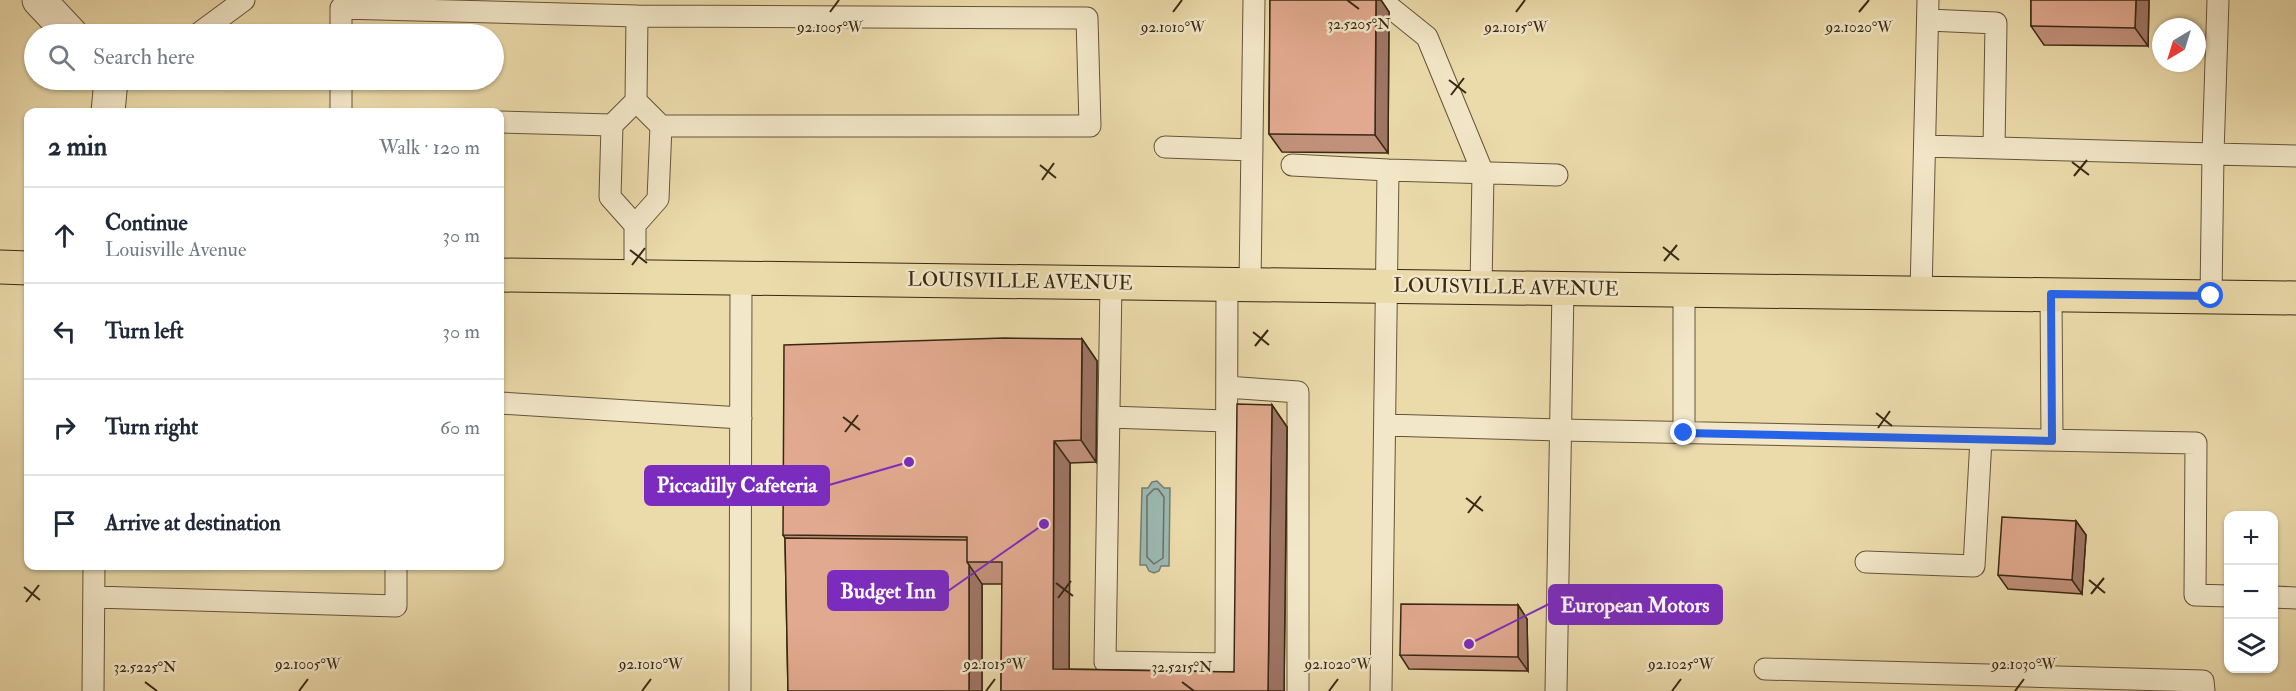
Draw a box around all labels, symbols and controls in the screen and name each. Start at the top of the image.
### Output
text: 32.5205°N [1327,15,1391,34]
text: 92.1005°W [796,18,864,37]
text: 92.1010°W [1140,18,1206,37]
text: 92.1015°W [1483,18,1548,37]
text: 92.1020°W [1824,18,1893,37]
north arrow [2152,18,2206,72]
search box [24,24,504,90]
icon: search [45,41,78,74]
text: Search here [93,43,195,71]
text: 2 min [48,131,107,163]
text: Walk · 120 m [379,135,480,160]
text: Continue [105,209,188,237]
icon: ahead [48,219,81,252]
text: 30 m [442,223,480,248]
text: Louisville Avenue [105,237,246,262]
street label: LOUISVILLE AVENUE [907,267,1133,295]
street label: LOUISVILLE AVENUE [1393,273,1619,301]
route start [2197,282,2223,308]
icon: left [48,315,81,348]
text: Turn left [105,317,184,345]
text: 30 m [442,319,480,344]
icon: right [48,411,81,444]
text: Turn right [105,413,198,441]
text: 60 m [440,415,480,440]
route end [1670,419,1696,445]
callout: Piccadilly Cafeteria [645,466,829,505]
text: Piccadilly Cafeteria [657,472,819,499]
icon: arrive [48,507,81,540]
text: Arrive at destination [105,509,281,537]
map controls [2224,511,2278,673]
button: + [2224,511,2278,565]
button: − [2224,565,2278,619]
callout: Budget Inn [828,571,948,610]
text: Budget Inn [840,578,936,605]
callout: European Motors [1549,585,1722,624]
text: European Motors [1560,592,1710,619]
button: layers [2224,619,2278,673]
text: 92.1005°W [274,655,342,674]
text: 92.1010°W [618,655,684,674]
text: 92.1015°W [962,655,1027,674]
text: 92.1020°W [1303,655,1372,674]
text: 92.1025°W [1647,655,1715,674]
text: 92.1030°W [1990,655,2057,674]
text: 32.5225°N [113,658,177,677]
text: 32.5215°N [1152,658,1213,677]

